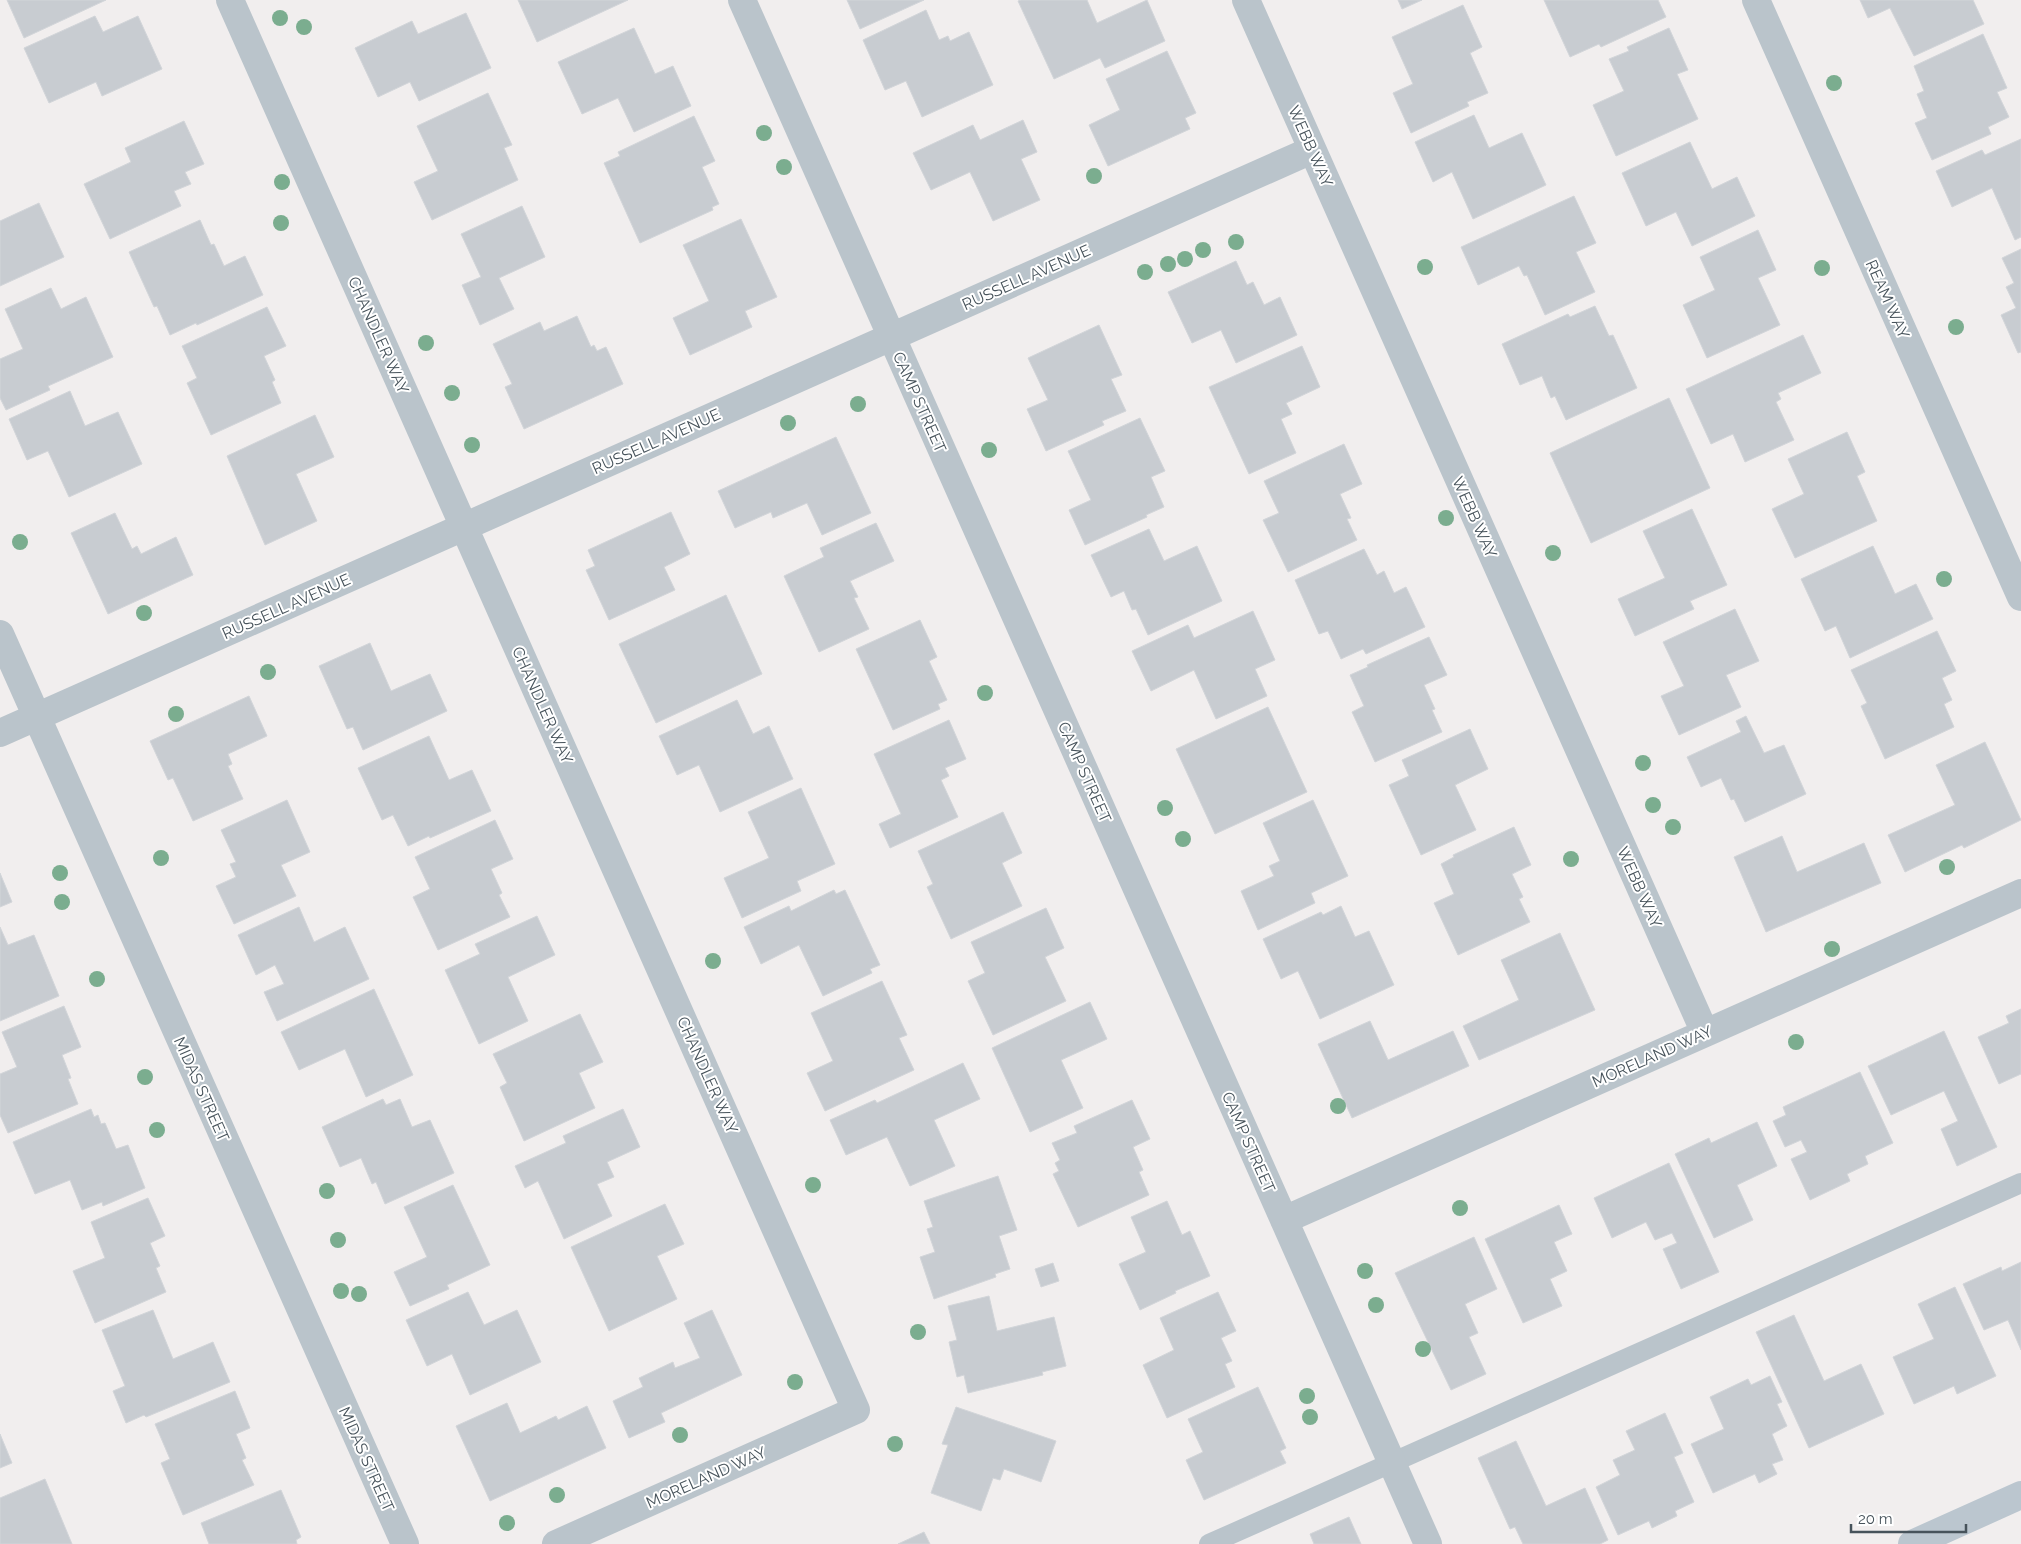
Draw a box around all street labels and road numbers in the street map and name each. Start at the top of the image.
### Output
street label: WEBB WAY [1284,103,1337,190]
street label: RUSSELL AVENUE [959,241,1093,314]
street label: REAM WAY [1862,257,1914,342]
street label: CHANDLER WAY [344,274,413,397]
street label: CAMP STREET [889,349,950,456]
street label: RUSSELL AVENUE [589,405,723,478]
street label: WEBB WAY [1448,474,1501,561]
street label: RUSSELL AVENUE [219,570,353,643]
street label: CHANDLER WAY [508,644,577,767]
street label: CAMP STREET [1054,719,1115,826]
street label: WEBB WAY [1613,844,1666,931]
street label: CHANDLER WAY [673,1014,742,1137]
street label: MORELAND WAY [1589,1021,1716,1091]
street label: MIDAS STREET [170,1034,233,1145]
street label: CAMP STREET [1218,1089,1279,1196]
street label: MIDAS STREET [335,1404,398,1515]
street label: MORELAND WAY [643,1442,770,1512]

